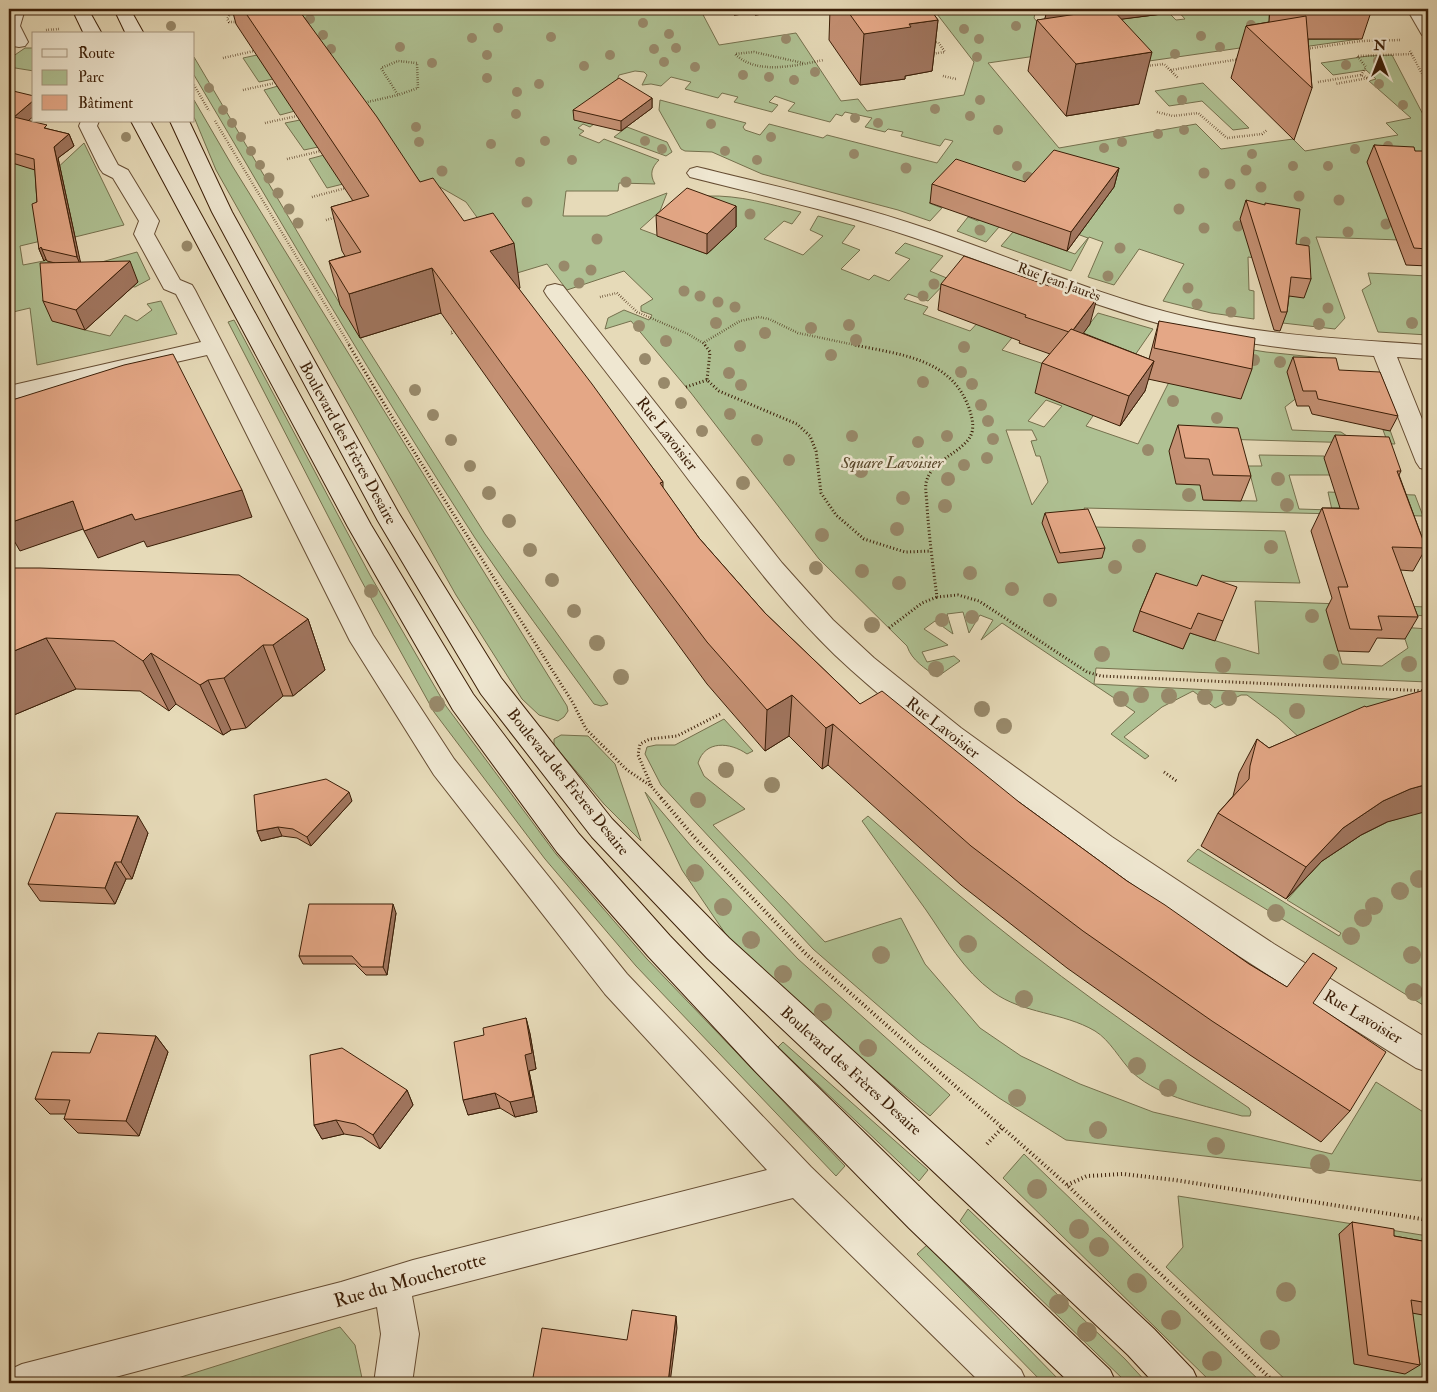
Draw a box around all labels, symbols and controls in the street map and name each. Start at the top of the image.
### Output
legend [32,32,195,122]
north arrow [1354,32,1404,82]
text: N [1373,37,1387,54]
text: Route [78,44,115,63]
text: Parc [78,68,104,87]
text: Bâtiment [78,94,133,113]
street label: Rue Jean Jaurès [1015,259,1103,305]
street label: Boulevard des Frères Desaire [295,358,401,528]
street label: Rue Lavoisier [632,393,702,475]
park label: Square Lavoisier [840,453,944,473]
street label: Rue Lavoisier [902,693,984,763]
street label: Boulevard des Frères Desaire [503,704,634,860]
street label: Rue Lavoisier [1320,986,1406,1048]
street label: Boulevard des Frères Desaire [776,1002,926,1140]
street label: Rue du Moucherotte [331,1247,489,1313]

